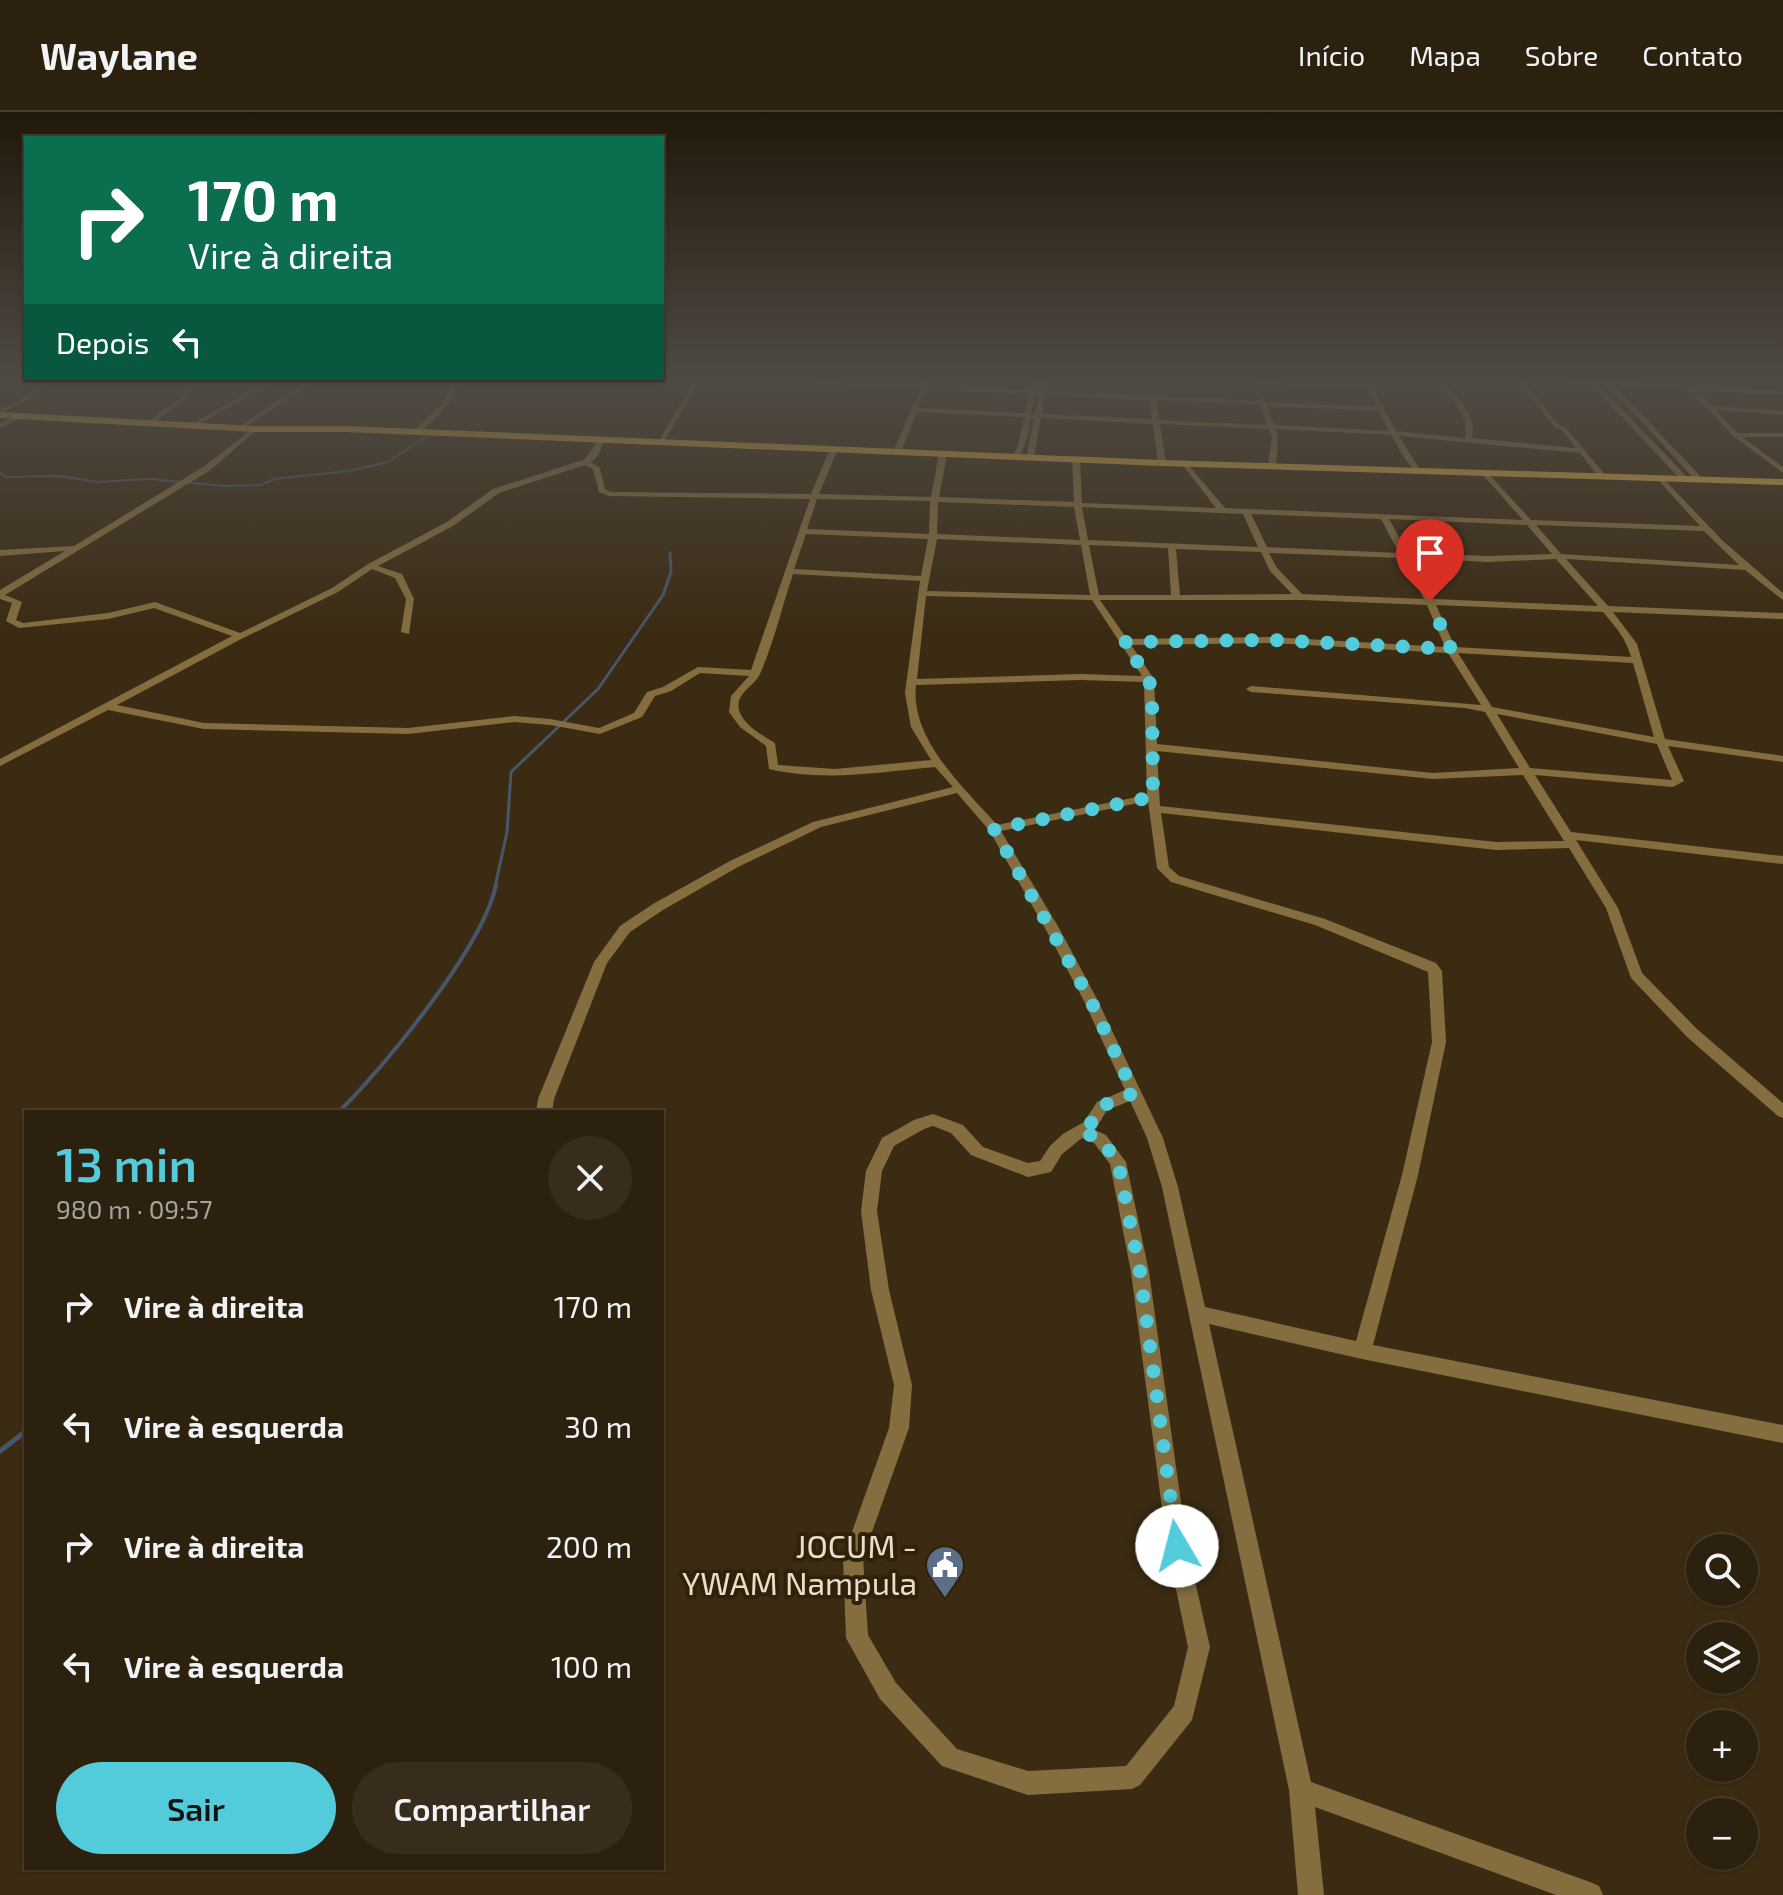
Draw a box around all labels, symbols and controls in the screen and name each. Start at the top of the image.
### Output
text: Waylane [40,32,198,78]
text: Início [1298,38,1365,72]
text: Mapa [1409,38,1481,72]
text: Sobre [1525,38,1598,72]
text: Contato [1642,38,1743,72]
text: 170 m [188,165,339,232]
icon: right [56,168,160,272]
text: Vire à direita [188,233,393,276]
icon: left [165,320,209,364]
text: Depois [56,324,149,360]
pin [1396,519,1464,601]
icon: arrive [1408,531,1452,575]
text: 13 min [56,1134,197,1192]
button: close [548,1136,632,1220]
text: 980 m · 09:57 [56,1193,213,1224]
icon: right [56,1284,100,1328]
text: Vire à direita [124,1288,304,1324]
text: 170 m [554,1288,632,1324]
icon: left [56,1404,100,1448]
text: Vire à esquerda [124,1408,344,1444]
text: 30 m [564,1408,632,1444]
position arrow [1135,1504,1219,1588]
icon: right [56,1524,100,1568]
place label: JOCUM - YWAM Nampula [682,1526,917,1601]
text: Vire à direita [124,1528,304,1564]
text: 200 m [546,1528,632,1564]
map controls [1686,1534,1758,1870]
button: search [1686,1534,1758,1606]
public building icon: JOCUM - YWAM Nampula [924,1544,966,1599]
button: layers [1686,1622,1758,1694]
icon: left [56,1644,100,1688]
text: Vire à esquerda [124,1648,344,1684]
text: 100 m [551,1648,632,1684]
button: + [1686,1710,1758,1782]
button: Sair [56,1762,336,1854]
button: Compartilhar [352,1762,632,1854]
button: − [1686,1798,1758,1870]

